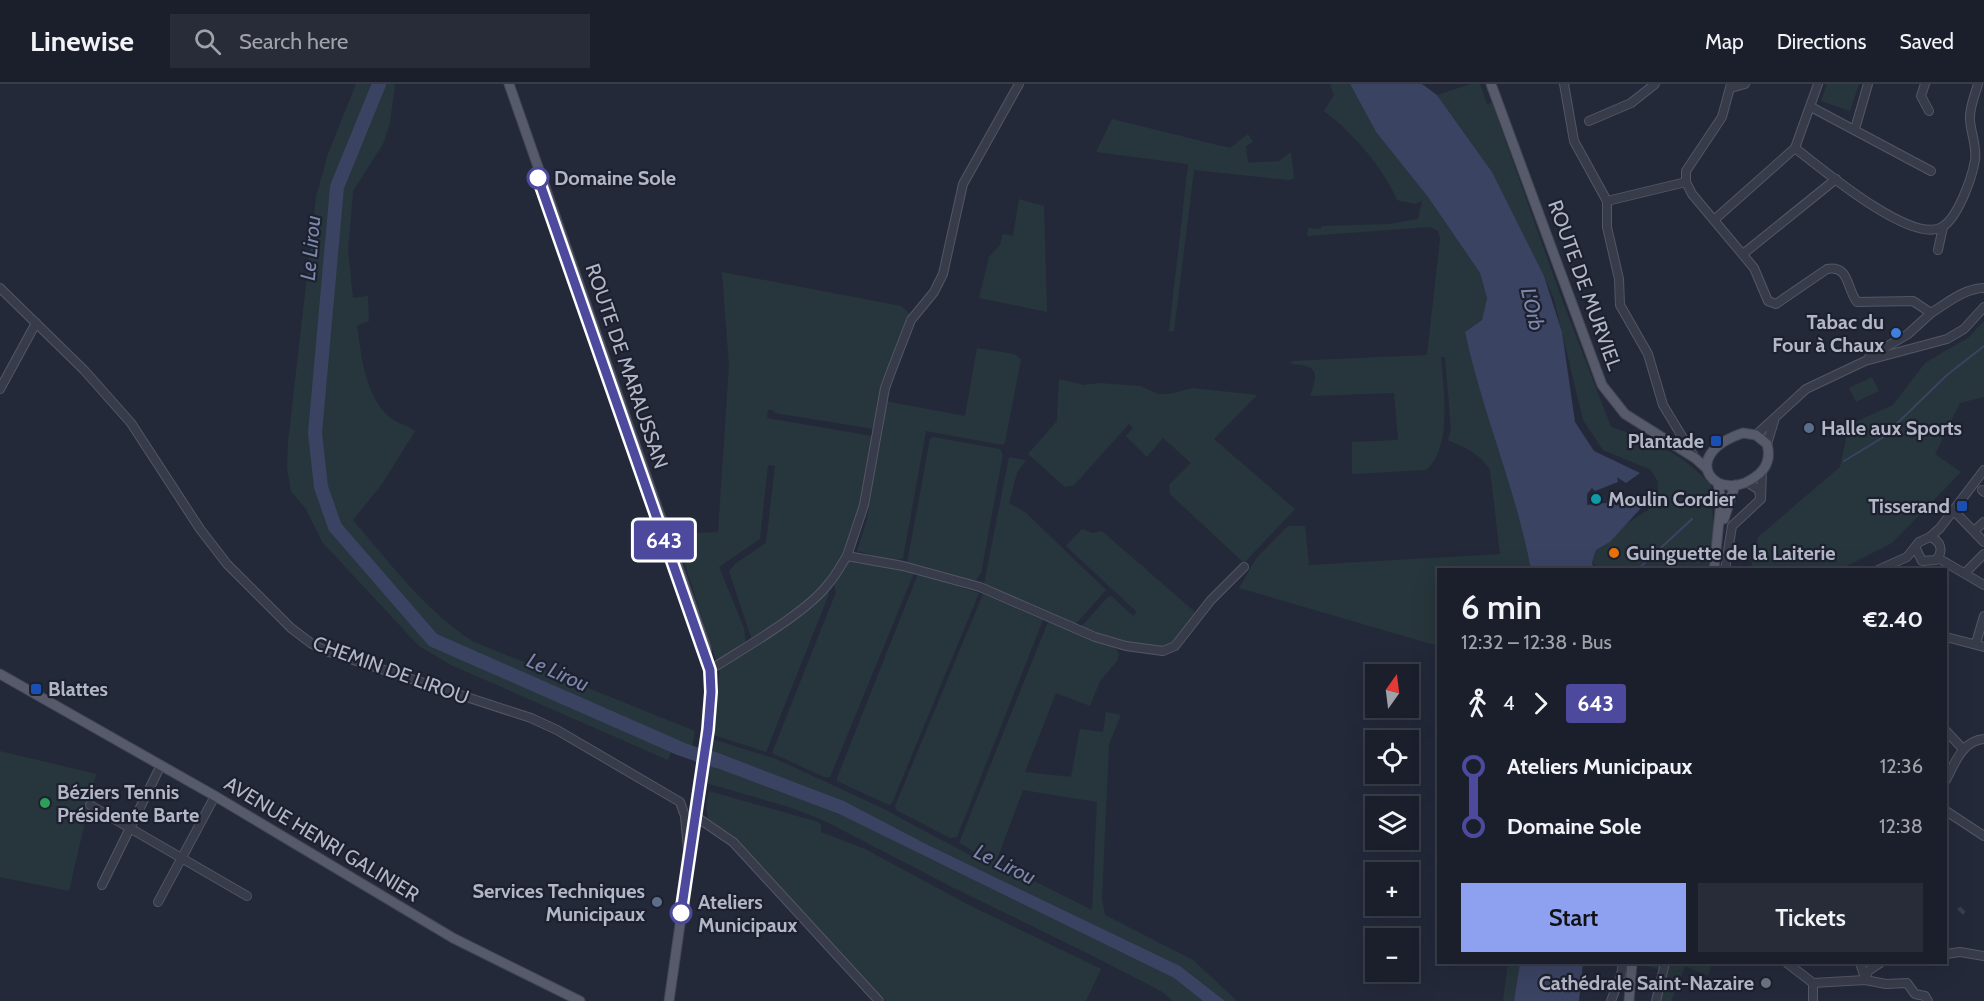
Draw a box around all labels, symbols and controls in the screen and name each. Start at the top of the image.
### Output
search box [170,14,590,68]
text: Linewise [30,24,134,58]
icon: search [191,25,224,58]
text: Search here [239,28,348,55]
text: Map [1705,29,1744,54]
text: Directions [1777,29,1866,54]
text: Saved [1899,29,1954,54]
place label: Domaine Sole [554,166,676,190]
marker: Domaine Sole [527,167,549,189]
street label: ROUTE DE MURVIEL [1543,197,1627,373]
water label: Le Lirou [295,214,325,282]
street label: ROUTE DE MARAUSSAN [581,260,673,472]
water label: L'Orb [1516,285,1550,333]
place label: Tabac du Four à Chaux [1772,310,1884,357]
marker: Tabac du Four à Chaux [1889,326,1903,340]
place label: Halle aux Sports [1821,416,1962,440]
marker: Halle aux Sports [1802,421,1816,435]
place label: Plantade [1627,429,1704,453]
marker: Plantade [1709,434,1723,448]
place label: Moulin Cordier [1608,487,1736,511]
marker: Moulin Cordier [1589,492,1603,506]
place label: Tisserand [1868,494,1950,518]
marker: Tisserand [1955,499,1969,513]
line badge: 643 [630,520,698,560]
text: 643 [646,528,682,553]
place label: Guinguette de la Laiterie [1626,541,1836,565]
marker: Guinguette de la Laiterie [1607,546,1621,560]
text: 6 min [1461,587,1542,627]
text: €2.40 [1863,606,1923,633]
text: 12:32 – 12:38 · Bus [1461,630,1612,654]
street label: CHEMIN DE LIROU [310,631,472,709]
water label: Le Lirou [523,647,593,697]
north arrow [1365,664,1419,718]
map controls [1365,664,1419,982]
place label: Blattes [48,677,108,701]
marker: Blattes [29,682,43,696]
icon: walk [1461,687,1494,720]
icon: forward [1524,687,1557,720]
text: 4 [1503,691,1515,715]
text: 643 [1578,691,1614,716]
button: locate [1365,730,1419,784]
text: Ateliers Municipaux [1507,753,1692,780]
text: 12:36 [1880,754,1923,778]
street label: AVENUE HENRI GALINIER [220,771,424,907]
place label: Béziers Tennis Présidente Barte [57,780,199,827]
marker: Béziers Tennis Présidente Barte [38,796,52,810]
button: layers [1365,796,1419,850]
text: Domaine Sole [1507,813,1641,840]
text: 12:38 [1879,814,1923,838]
water label: Le Lirou [970,838,1040,890]
button: + [1365,862,1419,916]
place label: Services Techniques Municipaux [472,879,645,926]
button: Start [1461,883,1686,952]
button: Tickets [1698,883,1923,952]
place label: Ateliers Municipaux [698,890,798,937]
marker: Services Techniques Municipaux [650,895,664,909]
marker: Ateliers Municipaux [670,902,692,924]
button: − [1365,928,1419,982]
place label: Cathédrale Saint-Nazaire [1539,971,1754,995]
marker: Cathédrale Saint-Nazaire [1759,976,1773,990]

